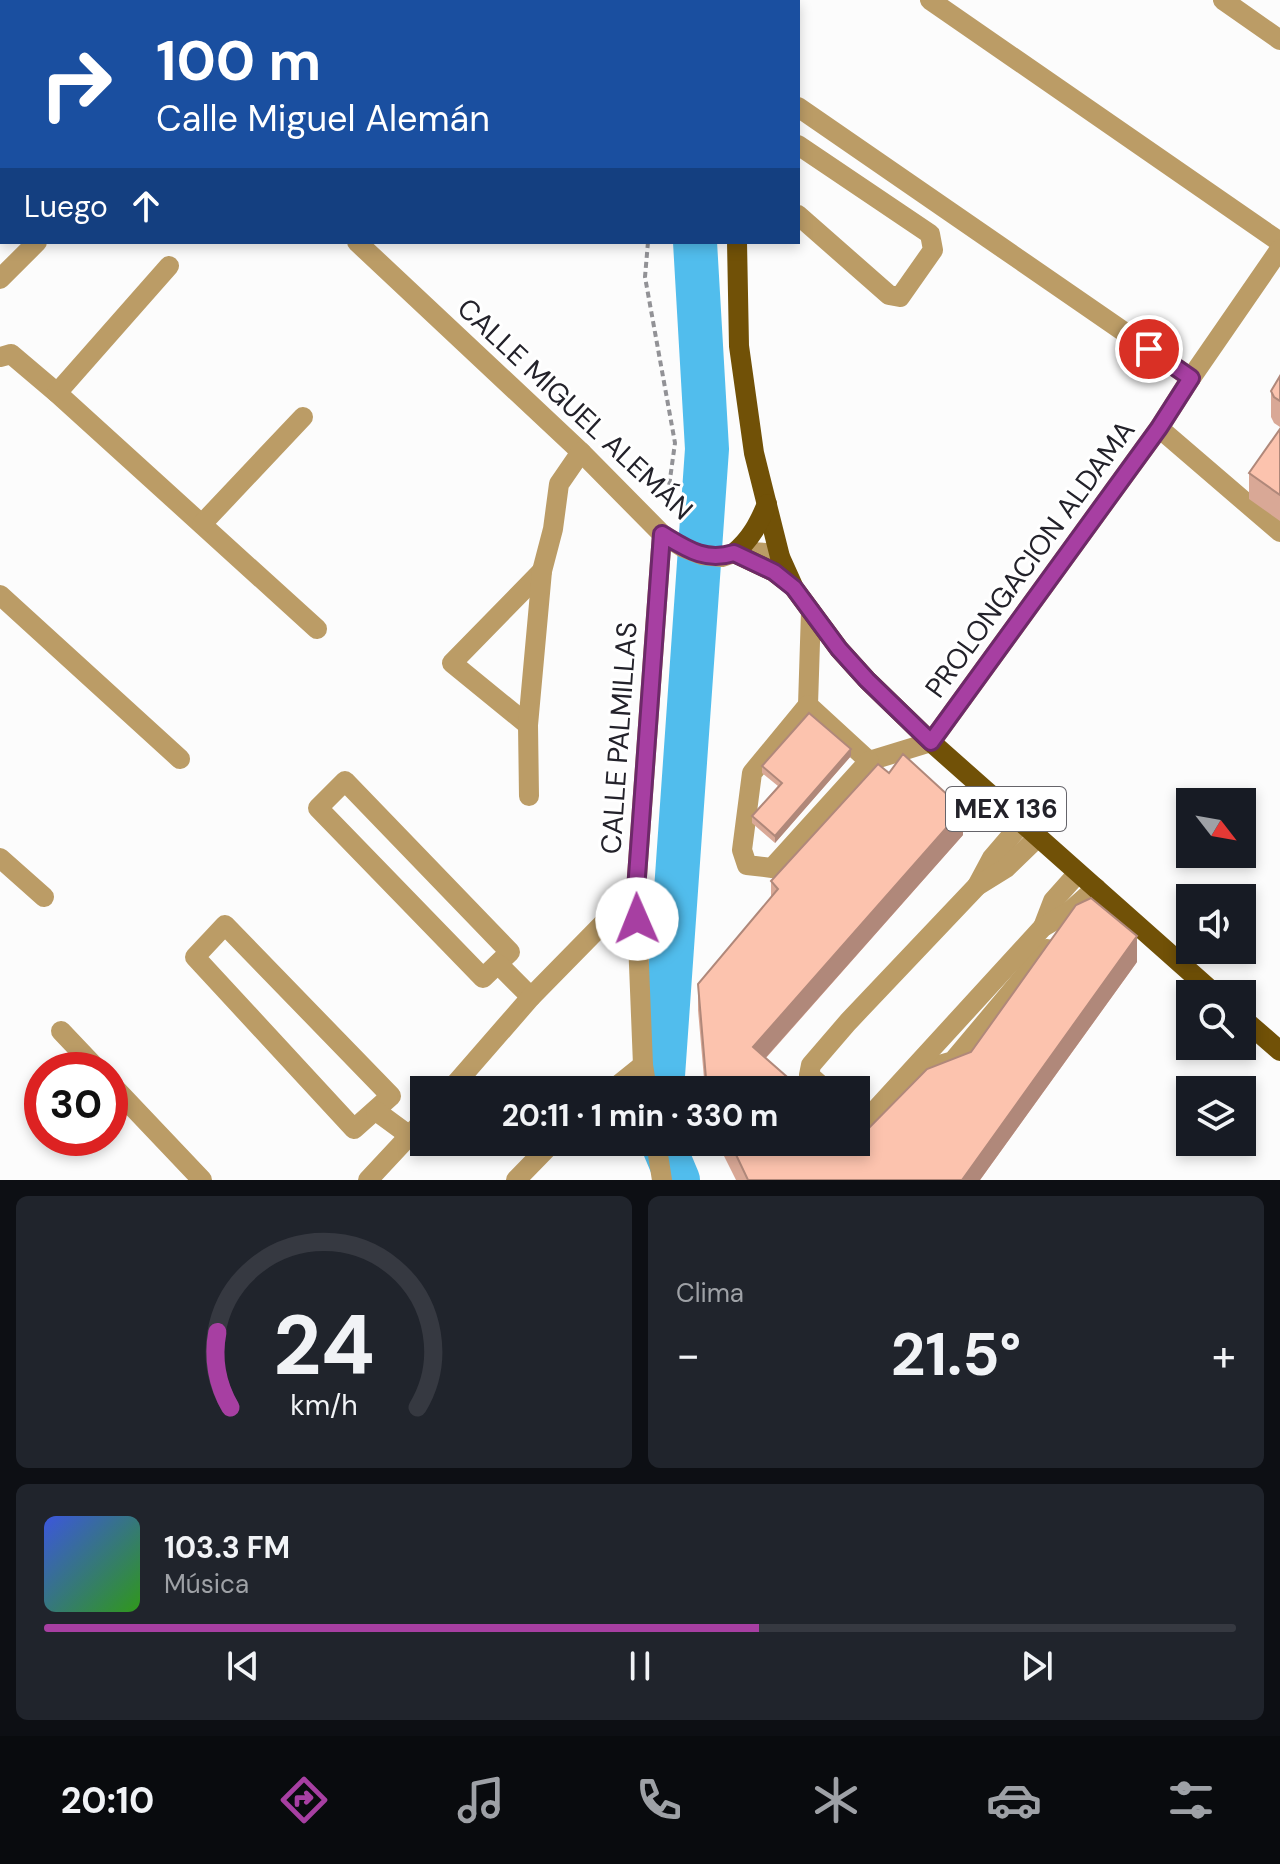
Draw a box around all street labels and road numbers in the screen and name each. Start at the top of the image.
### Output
street label: CALLE MIGUEL ALEMÁN [449,290,701,528]
street label: PROLONGACION ALDAMA [917,413,1143,705]
street label: CALLE PALMILLAS [592,621,646,855]
road number: MEX 136 [946,787,1066,831]

